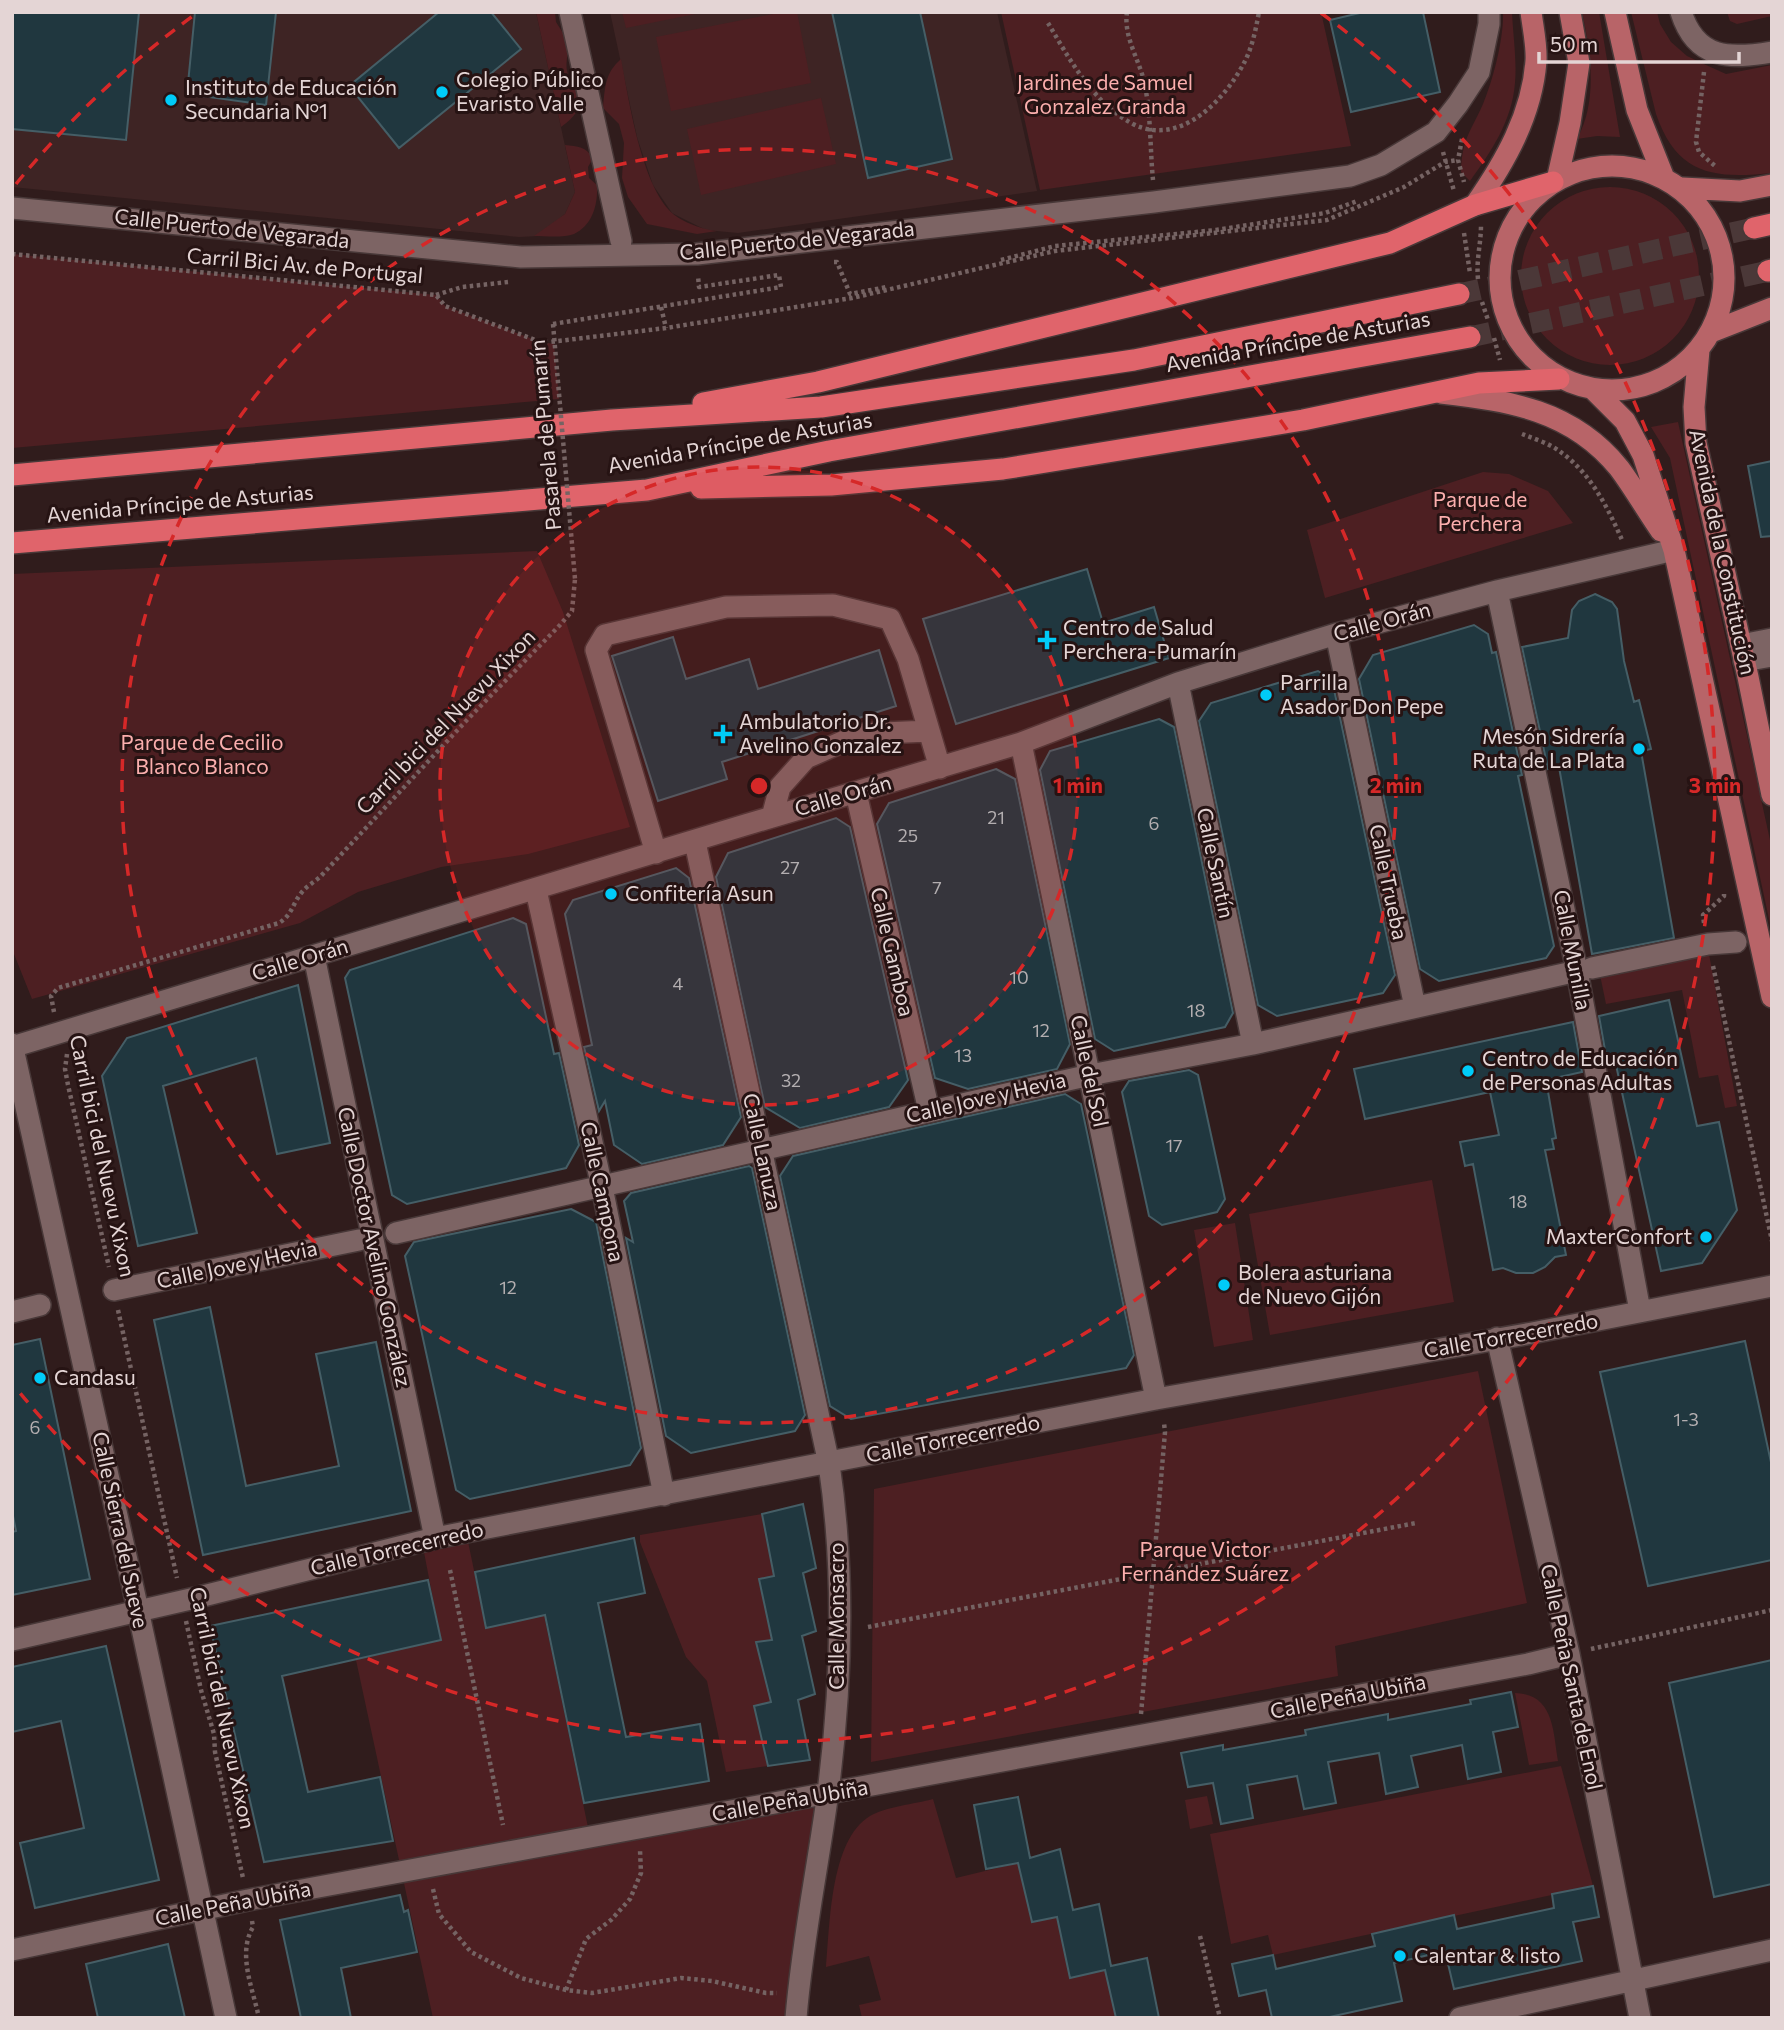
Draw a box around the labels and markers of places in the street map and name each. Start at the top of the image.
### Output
place label: Colegio Público Evaristo Valle [456,66,604,115]
place label: Instituto de Educación Secundaria Nº1 [185,74,397,123]
marker: Colegio Público Evaristo Valle [434,84,450,100]
marker: Instituto de Educación Secundaria Nº1 [163,92,179,108]
place label: Centro de Salud Perchera-Pumarín [1063,614,1236,663]
marker: Centro de Salud Perchera-Pumarín [1037,630,1057,650]
place label: Parrilla Asador Don Pepe [1280,669,1444,718]
marker: Parrilla Asador Don Pepe [1258,687,1274,703]
place label: Ambulatorio Dr. Avelino Gonzalez [739,708,902,757]
place label: Mesón Sidrería Ruta de La Plata [1472,723,1625,772]
marker: Ambulatorio Dr. Avelino Gonzalez [713,724,733,744]
marker: Mesón Sidrería Ruta de La Plata [1631,741,1647,757]
centre of rings [747,774,771,798]
place label: Confitería Asun [625,880,774,905]
marker: Confitería Asun [603,886,619,902]
place label: Centro de Educación de Personas Adultas [1482,1045,1678,1094]
marker: Centro de Educación de Personas Adultas [1460,1063,1476,1079]
place label: MaxterConfort [1546,1223,1692,1248]
marker: MaxterConfort [1698,1229,1714,1245]
place label: Bolera asturiana de Nuevo Gijón [1238,1259,1392,1308]
marker: Bolera asturiana de Nuevo Gijón [1216,1277,1232,1293]
place label: Candasu [54,1364,136,1389]
marker: Candasu [32,1370,48,1386]
place label: Calentar & listo [1414,1942,1561,1967]
marker: Calentar & listo [1392,1948,1408,1964]

